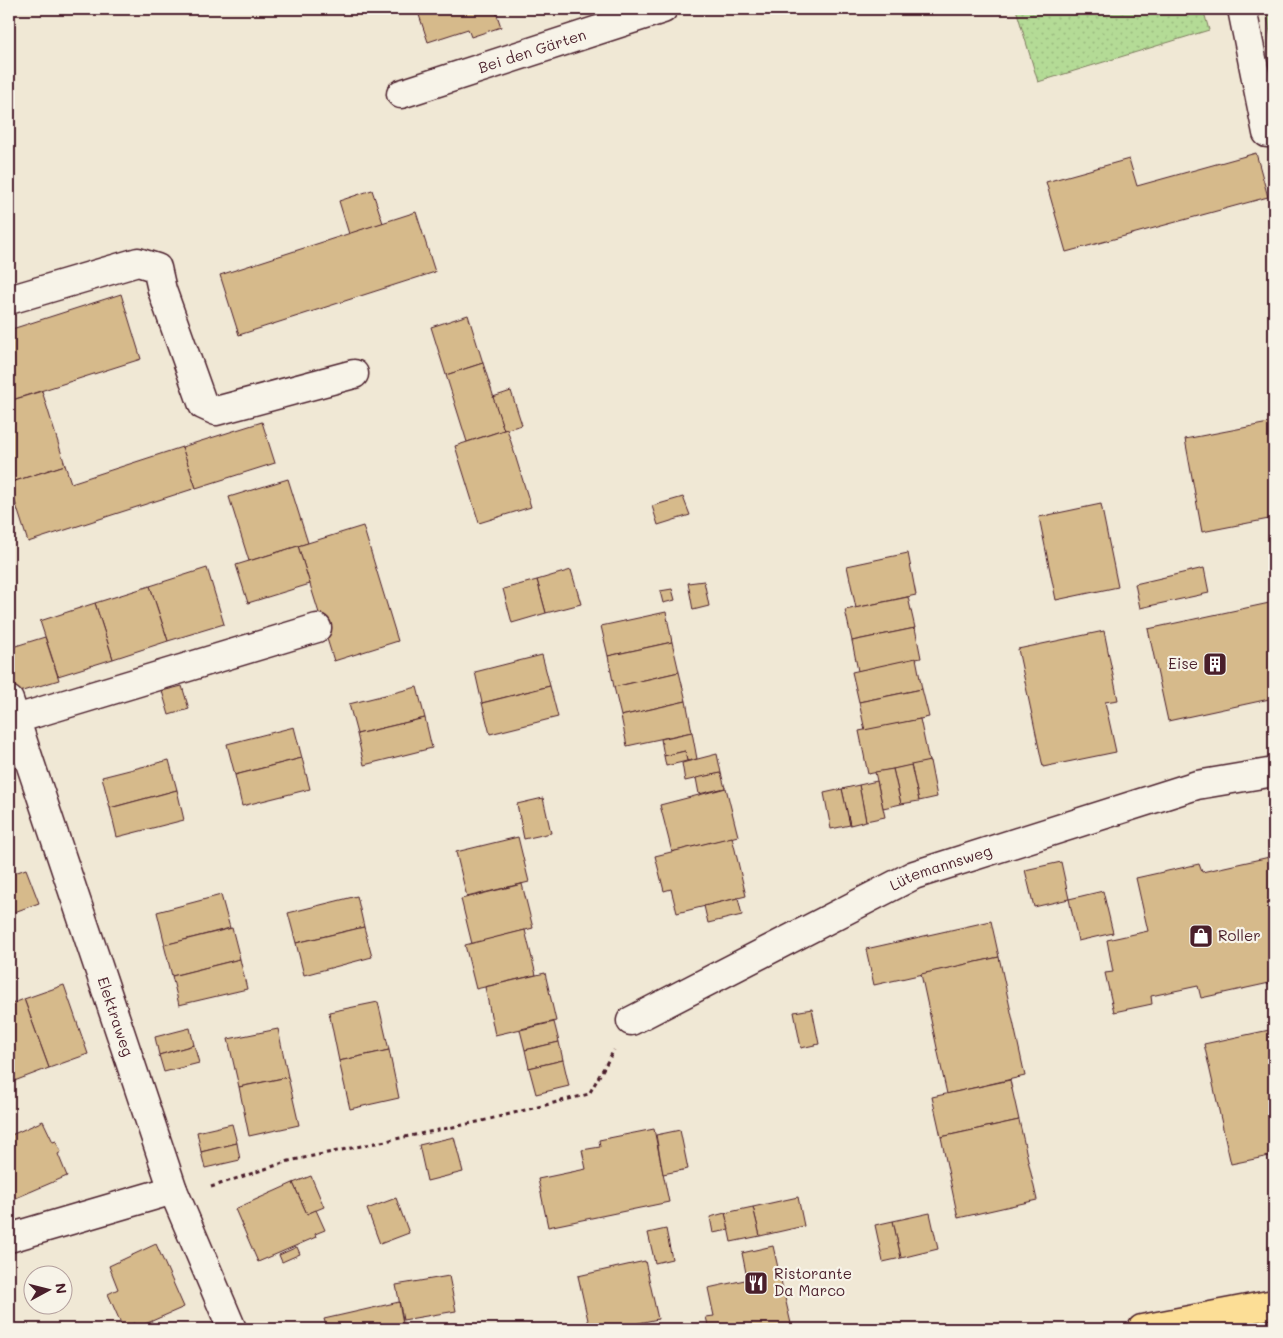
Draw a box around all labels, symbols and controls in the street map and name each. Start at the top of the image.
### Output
street label: Bei den Gärten [476,24,588,77]
building icon: Eise [1202,651,1228,677]
place label: Eise [1168,653,1198,673]
street label: Lütemannsweg [886,840,994,895]
shop icon: Roller [1188,923,1214,949]
place label: Roller [1218,925,1261,945]
street label: Elektraweg [93,974,139,1059]
place label: Ristorante Da Marco [774,1263,852,1300]
north arrow [22,1266,72,1316]
restaurant icon: Ristorante Da Marco [743,1270,769,1296]
text: N [51,1282,71,1295]

